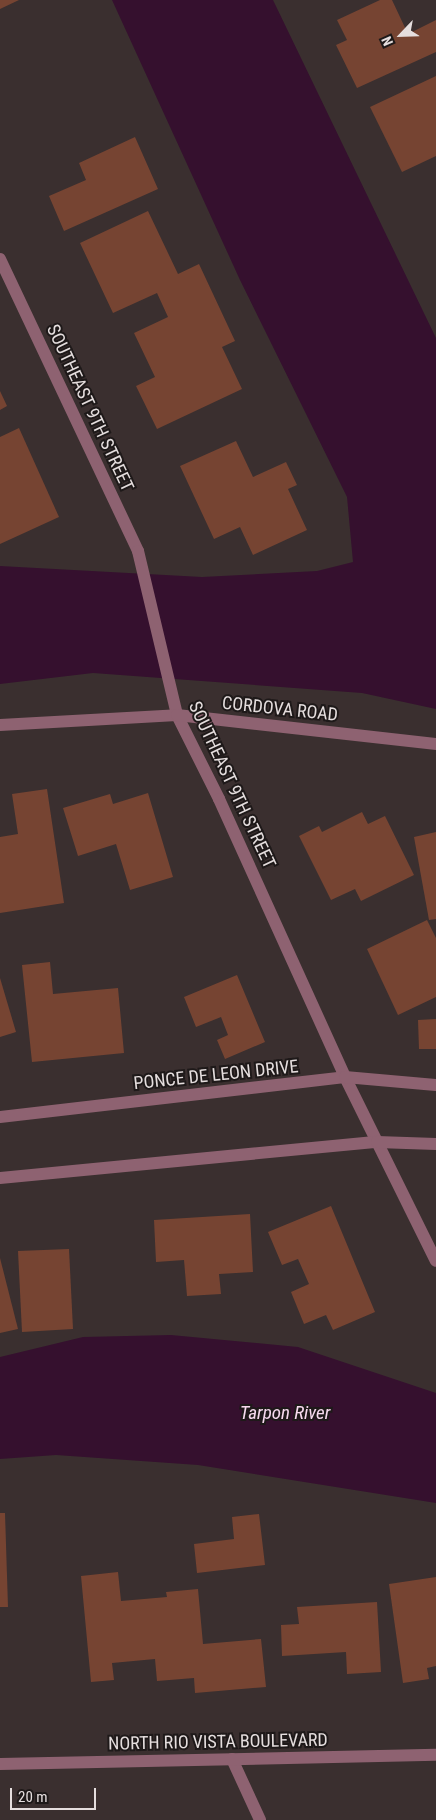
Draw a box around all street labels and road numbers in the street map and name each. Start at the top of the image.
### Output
street label: SOUTHEAST 9TH STREET [42,321,138,495]
street label: CORDOVA ROAD [221,692,339,726]
street label: SOUTHEAST 9TH STREET [184,698,280,872]
street label: PONCE DE LEON DRIVE [133,1056,299,1094]
street label: NORTH RIO VISTA BOULEVARD [108,1729,328,1755]

